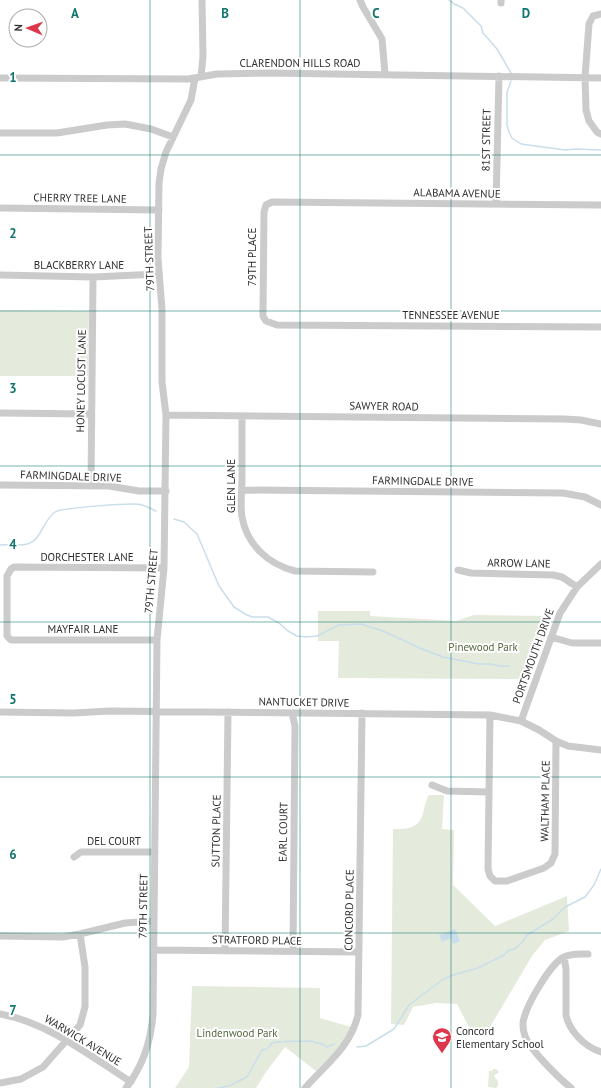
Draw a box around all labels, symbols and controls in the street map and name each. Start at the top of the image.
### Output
text: A [71,5,79,22]
text: B [221,5,229,22]
text: C [372,5,380,22]
text: D [522,5,530,22]
north arrow [8,8,48,48]
text: N [11,24,25,32]
street label: CLARENDON HILLS ROAD [239,56,361,70]
text: 1 [9,69,17,86]
street label: 81ST STREET [478,108,494,172]
street label: ALABAMA AVENUE [413,185,501,201]
street label: CHERRY TREE LANE [33,190,127,206]
text: 2 [9,225,17,242]
street label: 79TH STREET [141,226,157,292]
street label: 79TH PLACE [245,228,259,286]
street label: BLACKBERRY LANE [34,258,124,272]
street label: TENNESSEE AVENUE [402,308,500,322]
street label: HONEY LOCUST LANE [73,329,89,433]
text: 3 [9,380,17,397]
street label: SAWYER ROAD [349,398,419,414]
street label: GLEN LANE [224,459,238,513]
street label: FARMINGDALE DRIVE [20,467,122,485]
street label: FARMINGDALE DRIVE [372,473,474,489]
text: 4 [9,536,17,553]
street label: 79TH STREET [141,548,161,614]
street label: DORCHESTER LANE [40,550,134,564]
street label: ARROW LANE [487,555,551,571]
street label: PORTSMOUTH DRIVE [509,606,557,705]
street label: MAYFAIR LANE [48,622,119,636]
park label: Pinewood Park [448,640,518,654]
text: 5 [9,691,17,708]
street label: NANTUCKET DRIVE [258,694,350,710]
street label: WALTHAM PLACE [537,760,553,842]
street label: SUTTON PLACE [208,794,224,868]
street label: EARL COURT [275,802,291,862]
street label: DEL COURT [87,834,141,848]
text: 6 [9,846,17,863]
street label: CONCORD PLACE [341,869,357,951]
street label: 79TH STREET [135,873,151,939]
street label: STRATFORD PLACE [212,932,302,948]
text: 7 [9,1002,17,1019]
street label: WARWICK AVENUE [42,1011,124,1069]
place label: Concord Elementary School [456,1024,544,1051]
park label: Lindenwood Park [196,1026,278,1040]
school or university icon: Concord Elementary School [431,1026,453,1054]

